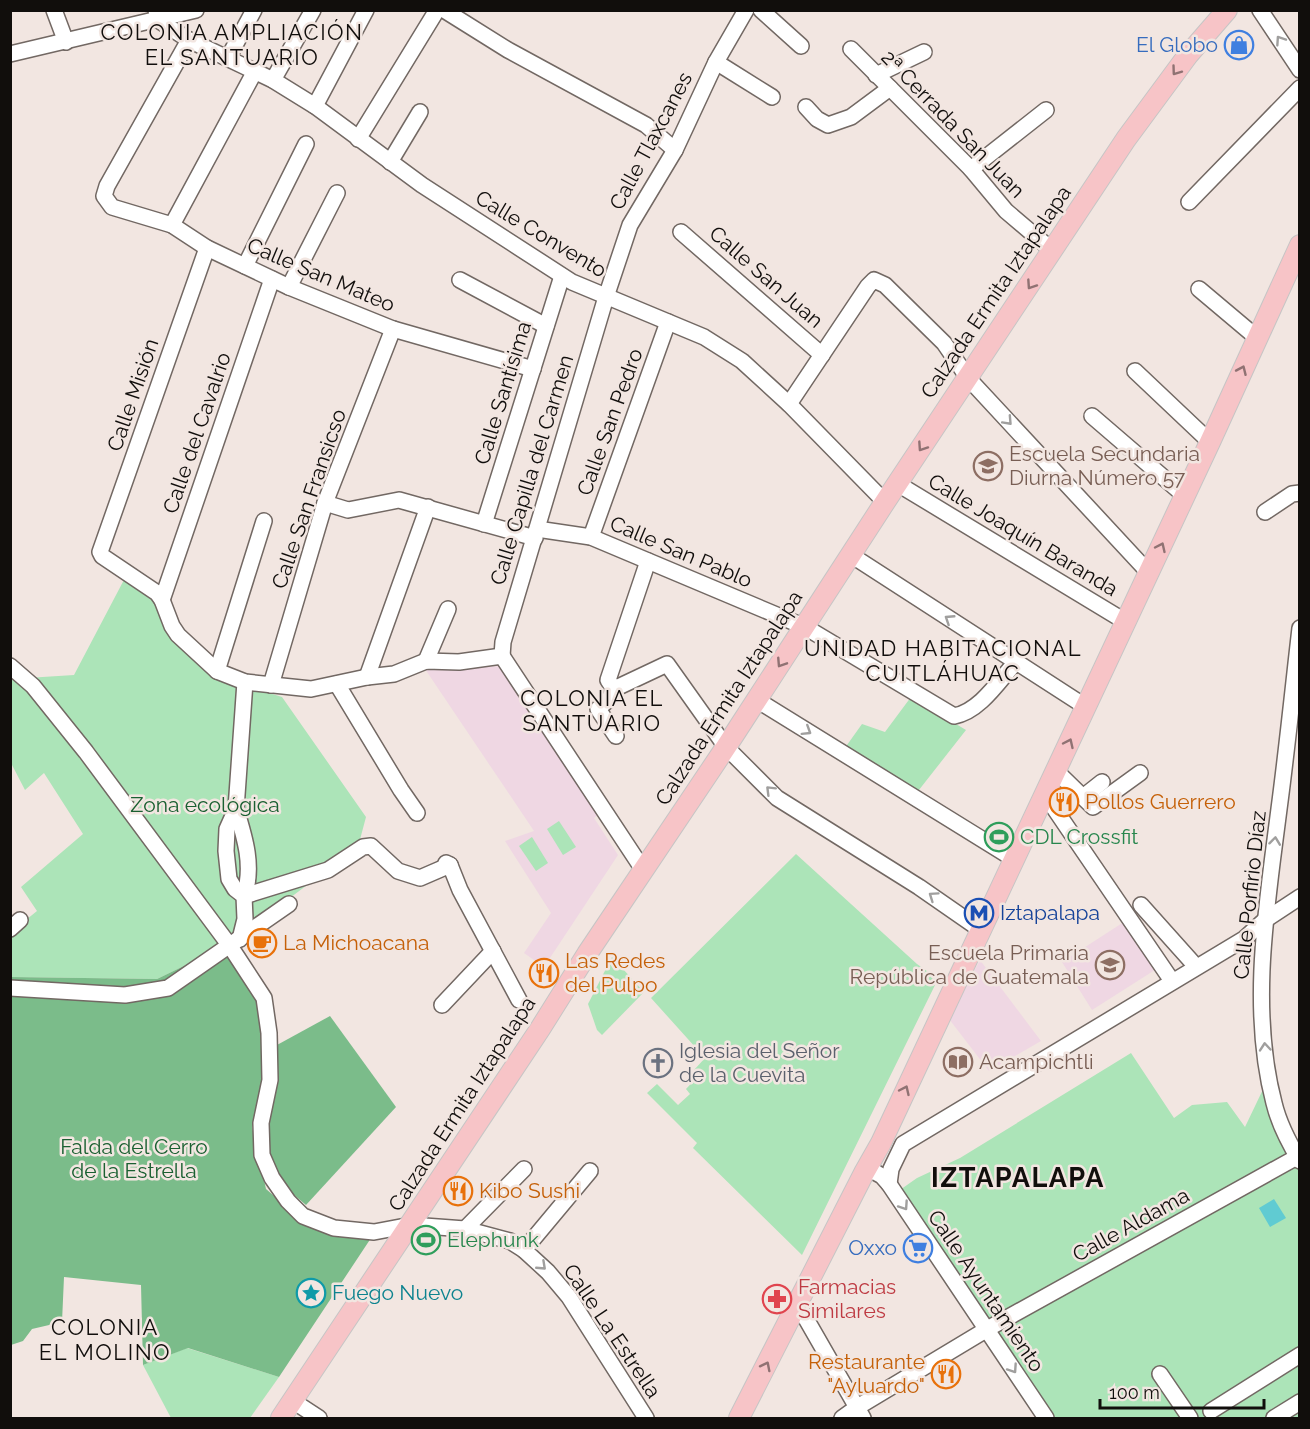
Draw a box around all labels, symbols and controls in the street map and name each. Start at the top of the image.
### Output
district label: COLONIA AMPLIACIÓN EL SANTUARIO [100,19,364,70]
shop icon: El Globo [1223,29,1255,61]
place label: El Globo [1136,32,1218,57]
one-way arrow [1276,36,1287,47]
street label: 2ª Cerrada San Juan [876,45,1030,203]
one-way arrow [1172,65,1183,76]
street label: Calle Tlaxcanes [604,68,697,214]
street label: Calzada Ermita Iztapalapa [915,181,1076,403]
street label: Calle Convento [471,185,611,283]
street label: Calle San Juan [704,220,828,333]
street label: Calle San Mateo [244,232,399,317]
one-way arrow [1027,278,1038,289]
street label: Calle Santísima [469,318,536,467]
street label: Calle Misión [102,335,163,454]
street label: Calle San Pedro [571,345,648,499]
street label: Calle del Cavalrio [157,349,236,517]
street label: Calle Capilla del Carmen [485,352,578,588]
one-way arrow [1234,365,1246,376]
street label: Calle San Fransicso [266,406,351,592]
one-way arrow [1001,414,1012,425]
one-way arrow [918,441,930,451]
place label: Escuela Secundaria Diurna Número 57 [1009,441,1200,490]
school or university icon: Escuela Secundaria Diurna Número 57 [972,450,1004,482]
street label: Calle Joaquín Baranda [924,468,1123,601]
street label: Calle San Pablo [606,510,756,593]
one-way arrow [1153,543,1165,554]
street label: Calzada Ermita Iztapalapa [650,586,807,810]
one-way arrow [945,615,956,626]
district label: UNIDAD HABITACIONAL CUITLÁHUAC [804,635,1082,686]
one-way arrow [777,656,788,667]
district label: COLONIA EL SANTUARIO [520,685,664,736]
one-way arrow [801,723,811,735]
one-way arrow [1062,738,1074,749]
restaurant icon: Pollos Guerrero [1048,786,1080,818]
one-way arrow [766,787,777,798]
place label: Pollos Guerrero [1085,789,1236,814]
park label: Zona ecológica [130,792,280,817]
street label: Calle Porfirio Díaz [1228,809,1271,981]
sports icon: CDL Crossfit [983,821,1015,853]
place label: CDL Crossfit [1020,824,1138,849]
one-way arrow [1269,837,1281,846]
one-way arrow [929,892,940,903]
metro station icon: Iztapalapa [963,897,995,929]
place label: Iztapalapa [1000,900,1100,925]
cafe icon: La Michoacana [246,927,278,959]
place label: La Michoacana [283,930,429,955]
place label: Escuela Primaria República de Guatemala [850,940,1089,989]
place label: Las Redes del Pulpo [565,948,665,997]
school or university icon: Escuela Primaria República de Guatemala [1094,949,1126,981]
restaurant icon: Las Redes del Pulpo [528,957,560,989]
street label: Calzada Ermita Iztapalapa [383,992,540,1216]
place label: Iglesia del Señor de la Cuevita [679,1038,840,1087]
one-way arrow [1259,1043,1272,1052]
library icon: Acampichtli [942,1046,974,1078]
church icon: Iglesia del Señor de la Cuevita [642,1047,674,1079]
place label: Acampichtli [979,1049,1094,1074]
one-way arrow [898,1086,910,1097]
park label: Falda del Cerro de la Estrella [60,1134,208,1183]
district label: IZTAPALAPA [931,1162,1105,1193]
restaurant icon: Kibo Sushi [442,1175,474,1207]
place label: Kibo Sushi [479,1178,580,1203]
street label: Calle Aldama [1068,1182,1193,1267]
one-way arrow [897,1200,908,1211]
street label: Calle Ayuntamiento [923,1205,1050,1376]
sports icon: Elephunk [410,1224,442,1256]
place label: Elephunk [447,1227,539,1252]
supermarket icon: Oxxo [902,1232,934,1264]
place label: Oxxo [848,1235,897,1260]
one-way arrow [535,1259,546,1270]
street label: Calle La Estrella [558,1259,666,1402]
place label: Farmacias Similares [798,1274,896,1323]
place icon: Fuego Nuevo [295,1277,327,1309]
place label: Fuego Nuevo [332,1280,463,1305]
pharmacy icon: Farmacias Similares [761,1283,793,1315]
district label: COLONIA EL MOLINO [39,1314,171,1365]
place label: Restaurante "Ayluardo" [808,1349,925,1398]
restaurant icon: Restaurante "Ayluardo" [930,1358,962,1390]
one-way arrow [758,1362,770,1373]
one-way arrow [1005,1362,1016,1373]
scale bar [1100,1372,1264,1410]
text: 100 m [1109,1382,1160,1403]

